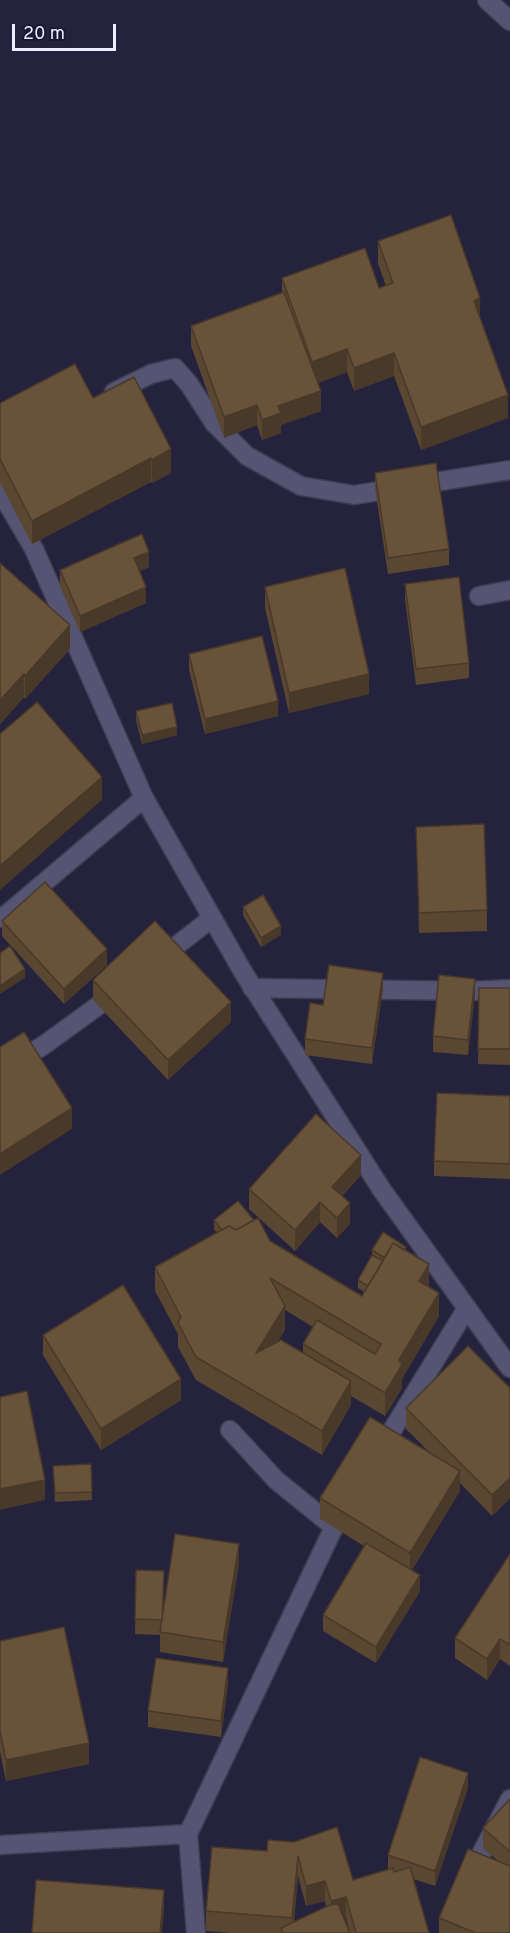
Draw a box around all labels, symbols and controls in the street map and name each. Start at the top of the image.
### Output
scale bar [15,12,118,50]
text: 20 m [23,23,65,46]

